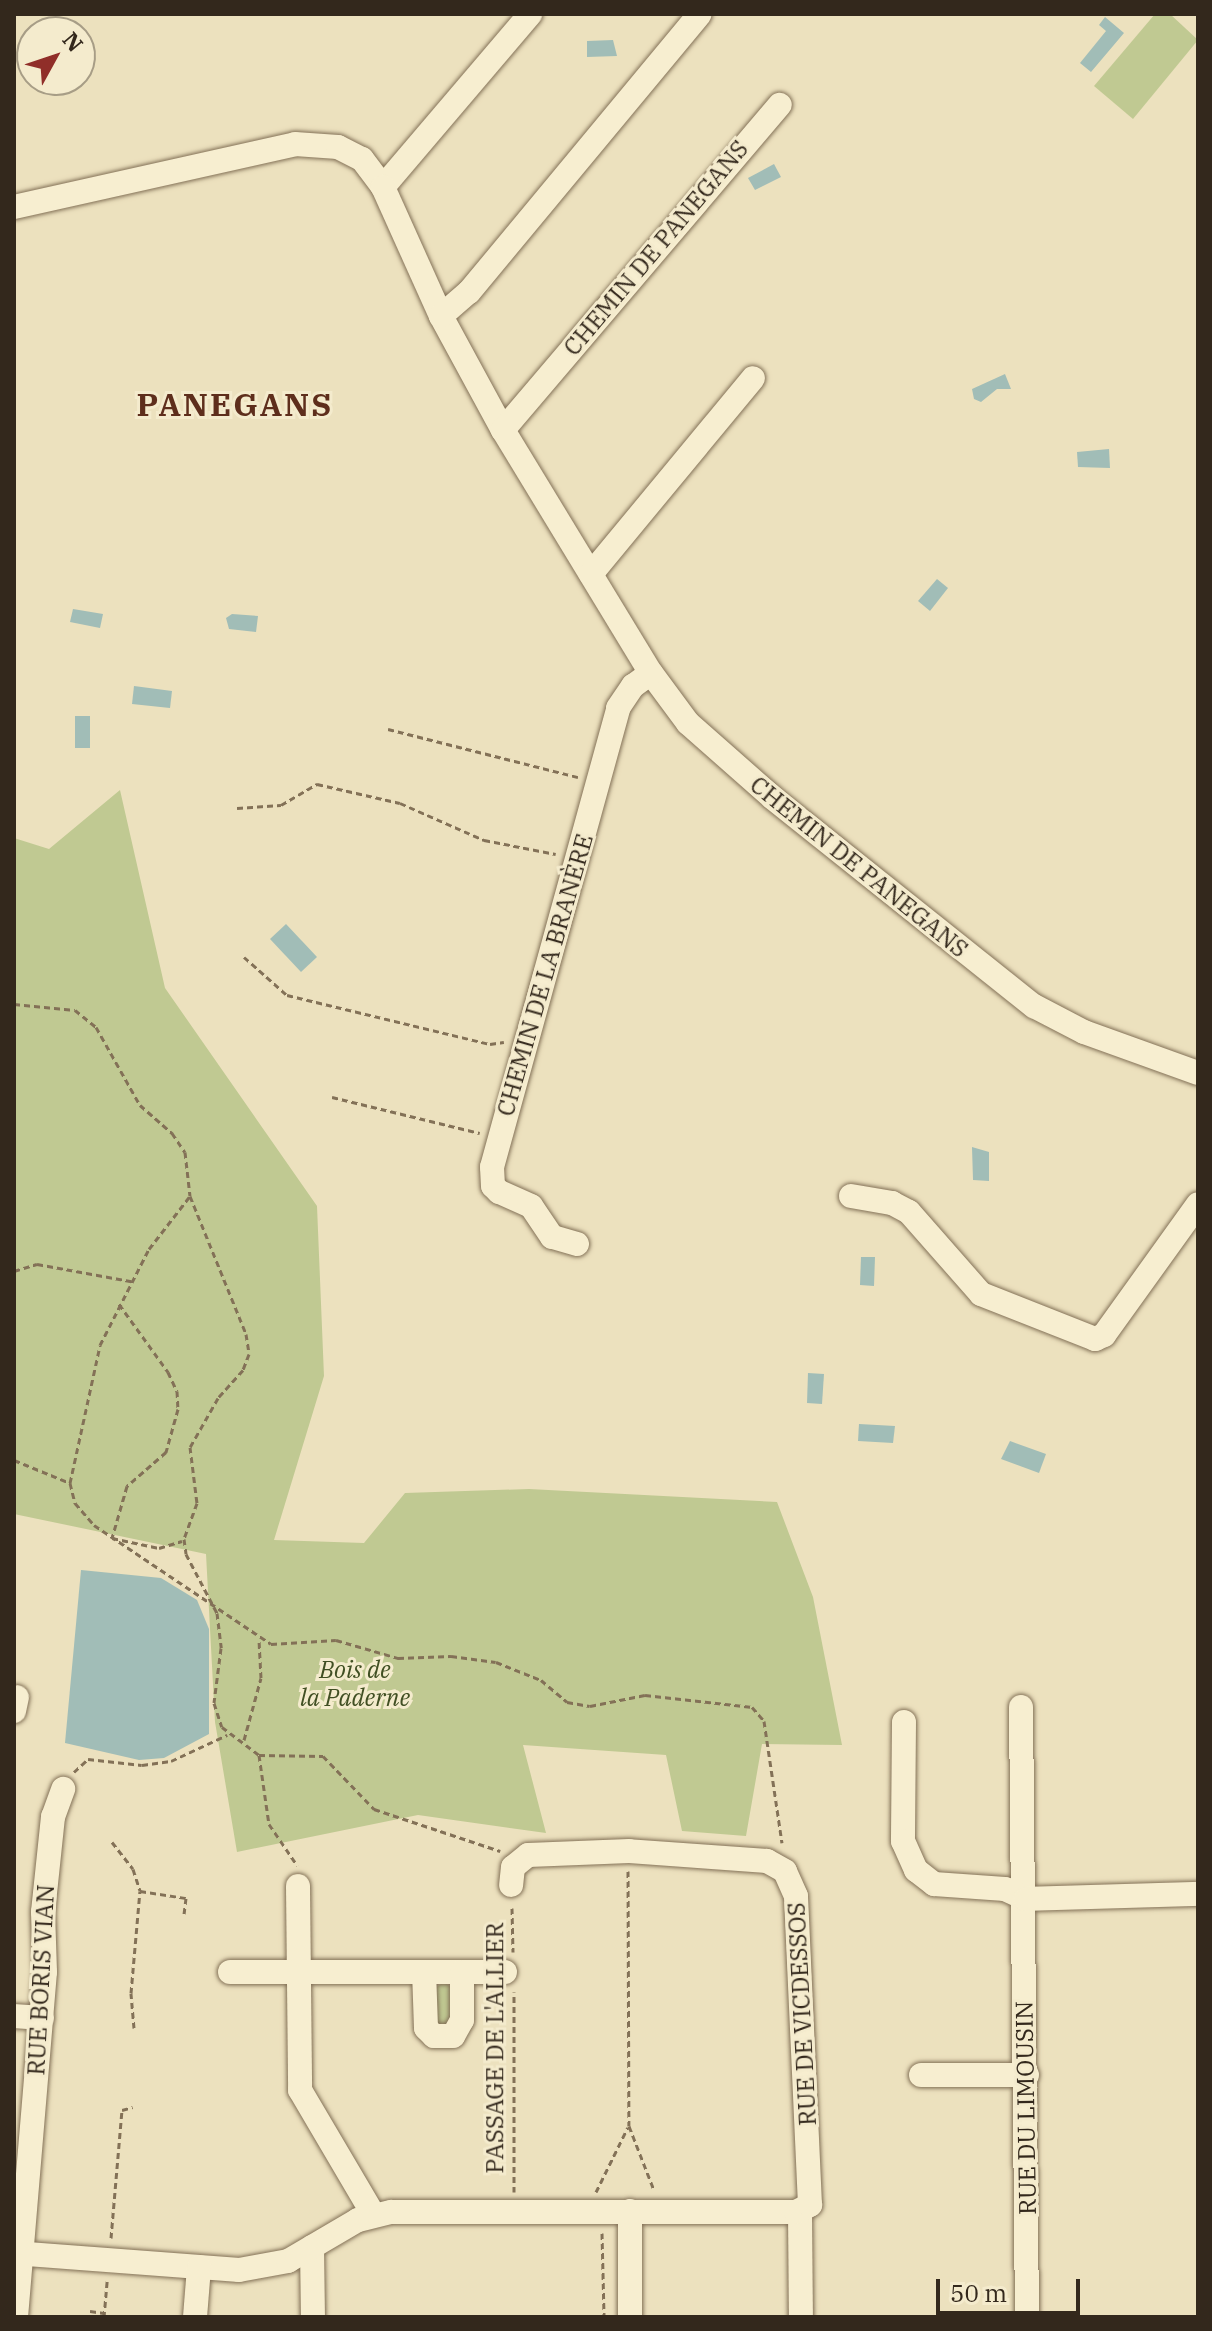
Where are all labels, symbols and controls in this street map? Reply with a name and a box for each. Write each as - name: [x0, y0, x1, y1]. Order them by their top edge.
- north arrow: [16, 16, 96, 96]
- text: N: [57, 26, 90, 58]
- street label: CHEMIN DE PANEGANS: [558, 135, 754, 361]
- district label: PANEGANS: [137, 385, 333, 423]
- street label: CHEMIN DE PANEGANS: [744, 770, 974, 964]
- street label: CHEMIN DE LA BRANÈRE: [491, 831, 599, 1119]
- park label: Bois de la Paderne: [300, 1656, 410, 1712]
- street label: RUE BORIS VIAN: [22, 1884, 60, 2076]
- street label: RUE DE VICDESSOS: [782, 1901, 822, 2127]
- street label: PASSAGE DE L'ALLIER: [481, 1922, 509, 2174]
- street label: RUE DU LIMOUSIN: [1010, 2001, 1042, 2215]
- scale bar: [940, 2263, 1084, 2313]
- text: 50 m: [950, 2277, 1007, 2309]

